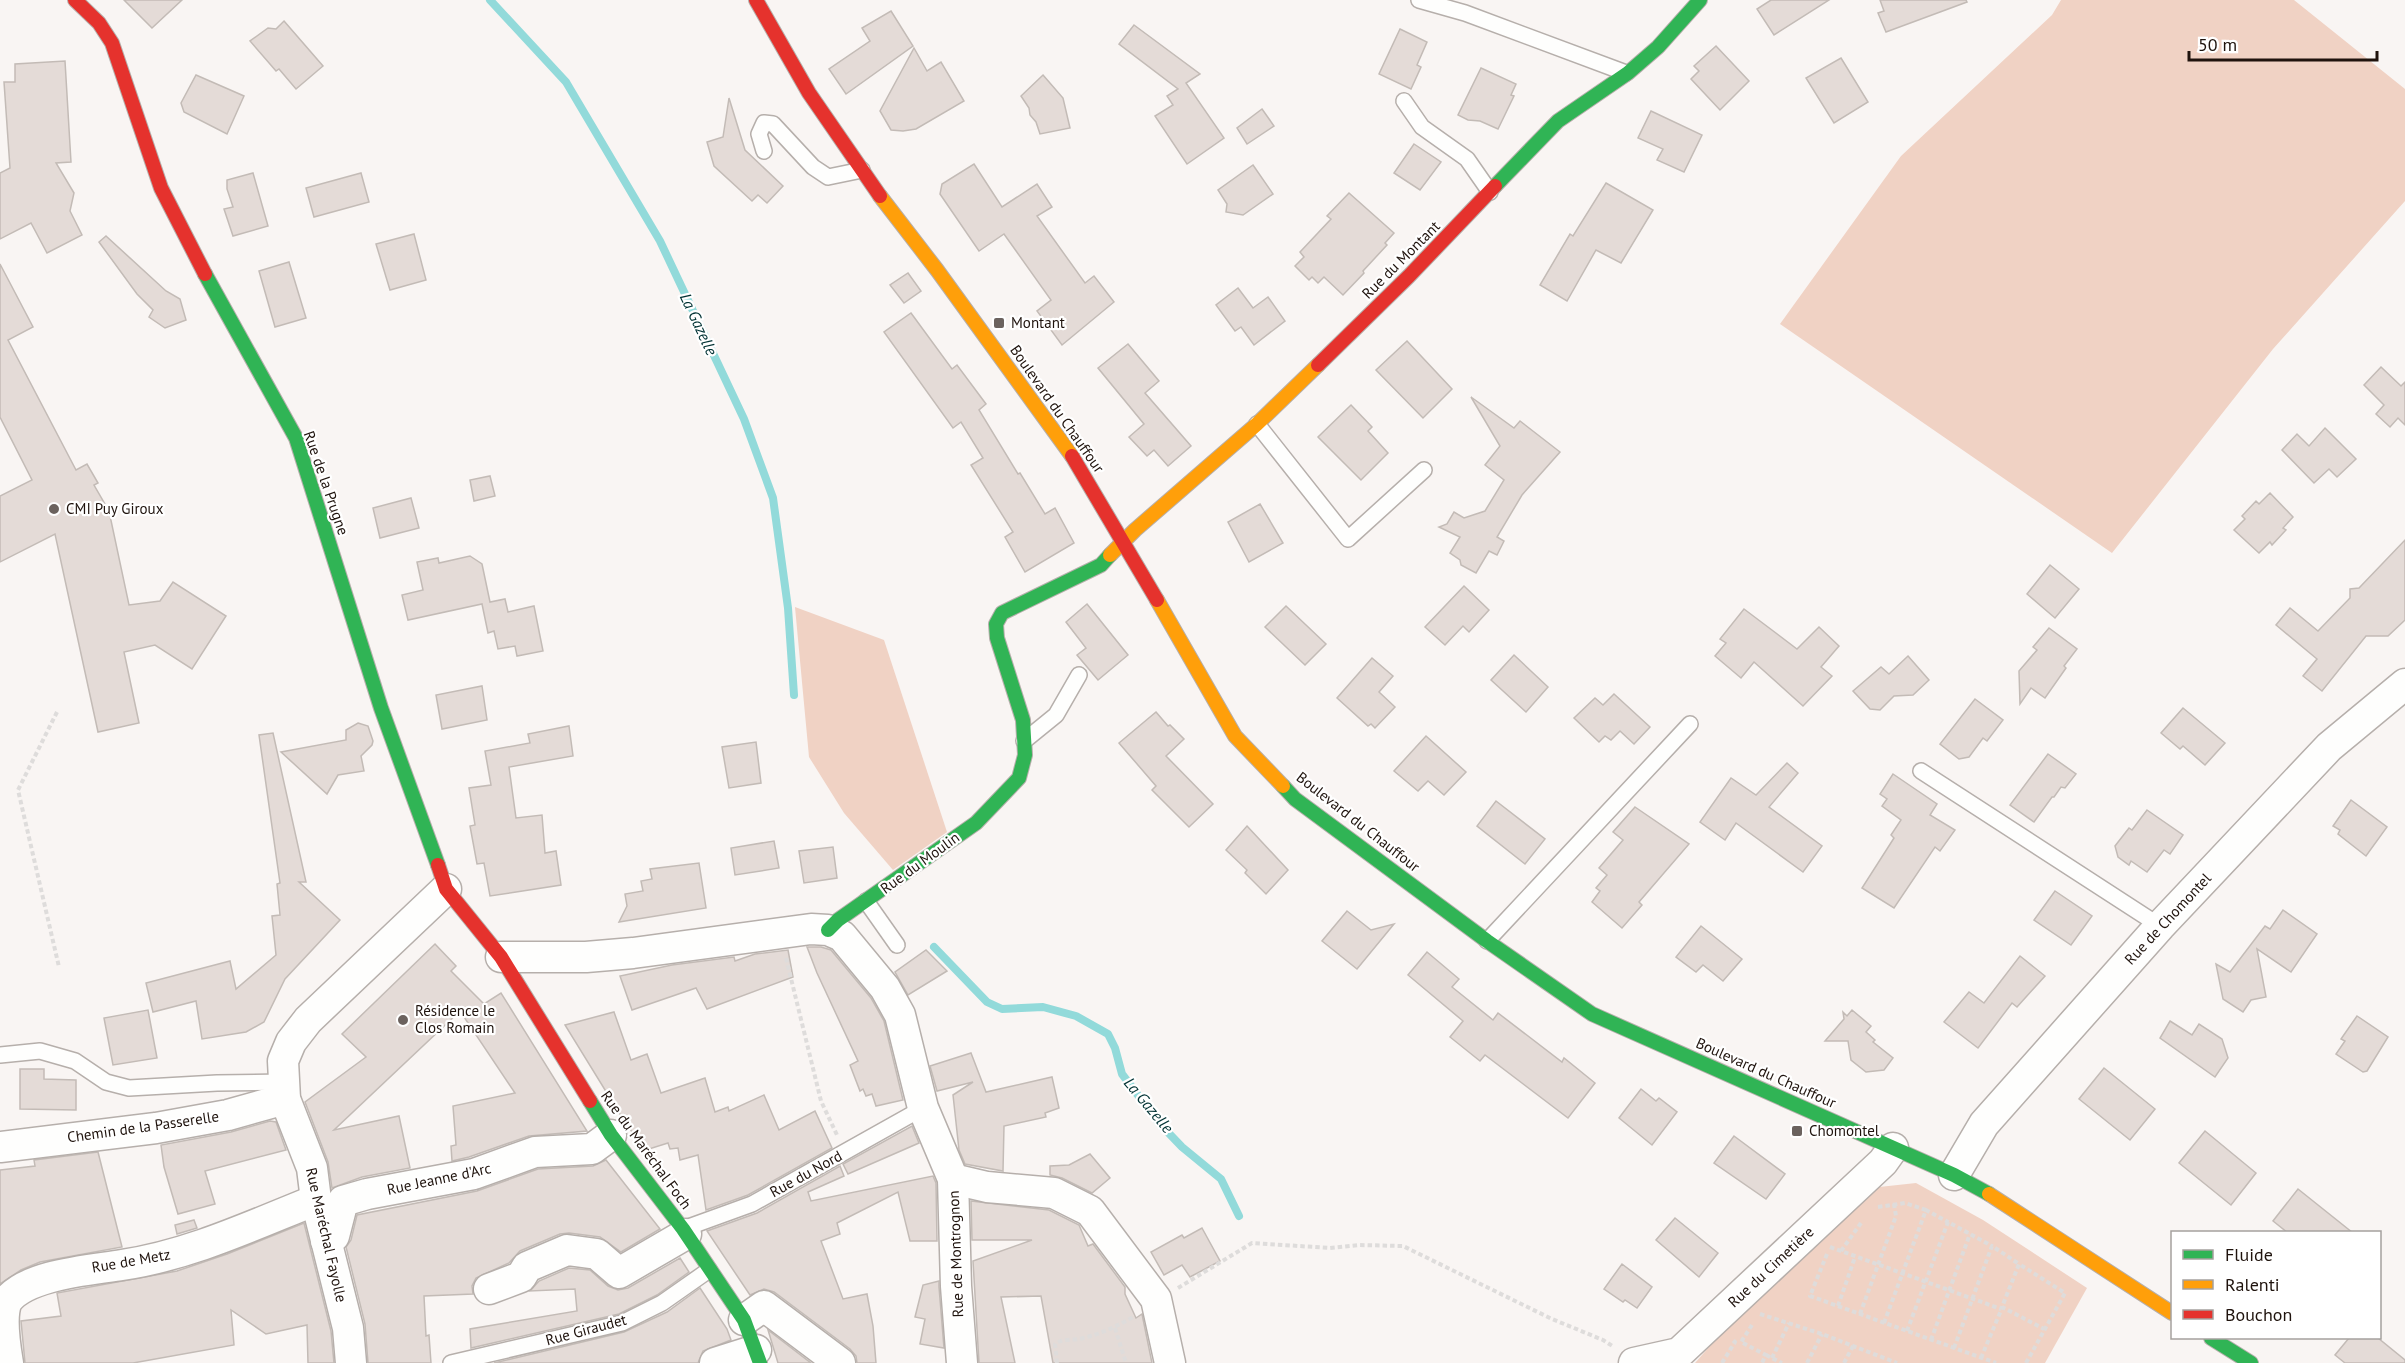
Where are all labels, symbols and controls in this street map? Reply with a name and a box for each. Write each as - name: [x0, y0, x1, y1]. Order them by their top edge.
- scale bar: [2189, 24, 2376, 62]
- text: 50 m: [2198, 33, 2237, 56]
- street label: Rue du Montant: [1358, 217, 1444, 303]
- water label: La Gazelle: [676, 290, 722, 359]
- place label: Montant: [1011, 313, 1065, 332]
- marker: Montant: [992, 316, 1006, 330]
- street label: Boulevard du Chauffour: [1006, 341, 1109, 476]
- street label: Rue de la Prugne: [300, 428, 353, 537]
- place label: CMI Puy Giroux: [66, 499, 164, 518]
- marker: CMI Puy Giroux: [47, 502, 61, 516]
- street label: Boulevard du Chauffour: [1293, 767, 1424, 876]
- street label: Rue du Moulin: [876, 828, 963, 898]
- street label: Rue de Chomontel: [2120, 868, 2215, 968]
- place label: Résidence le Clos Romain: [415, 1001, 495, 1037]
- marker: Résidence le Clos Romain: [396, 1013, 410, 1027]
- street label: Boulevard du Chauffour: [1693, 1033, 1839, 1112]
- water label: La Gazelle: [1120, 1073, 1178, 1137]
- street label: Rue du Maréchal Foch: [597, 1087, 696, 1213]
- street label: Chemin de la Passerelle: [66, 1106, 220, 1147]
- place label: Chomontel: [1809, 1121, 1880, 1140]
- marker: Chomontel: [1790, 1124, 1804, 1138]
- street label: Rue du Nord: [766, 1146, 845, 1201]
- street label: Rue Jeanne d'Arc: [385, 1158, 493, 1199]
- street label: Rue Maréchal Fayolle: [302, 1166, 351, 1304]
- street label: Rue de Montrognon: [944, 1190, 967, 1318]
- street label: Rue du Cimetière: [1724, 1222, 1818, 1311]
- legend: [2171, 1231, 2381, 1339]
- text: Fluide: [2225, 1243, 2273, 1266]
- street label: Rue de Metz: [90, 1244, 172, 1277]
- text: Ralenti: [2225, 1273, 2280, 1296]
- text: Bouchon: [2225, 1303, 2292, 1326]
- street label: Rue Giraudet: [543, 1310, 628, 1349]

